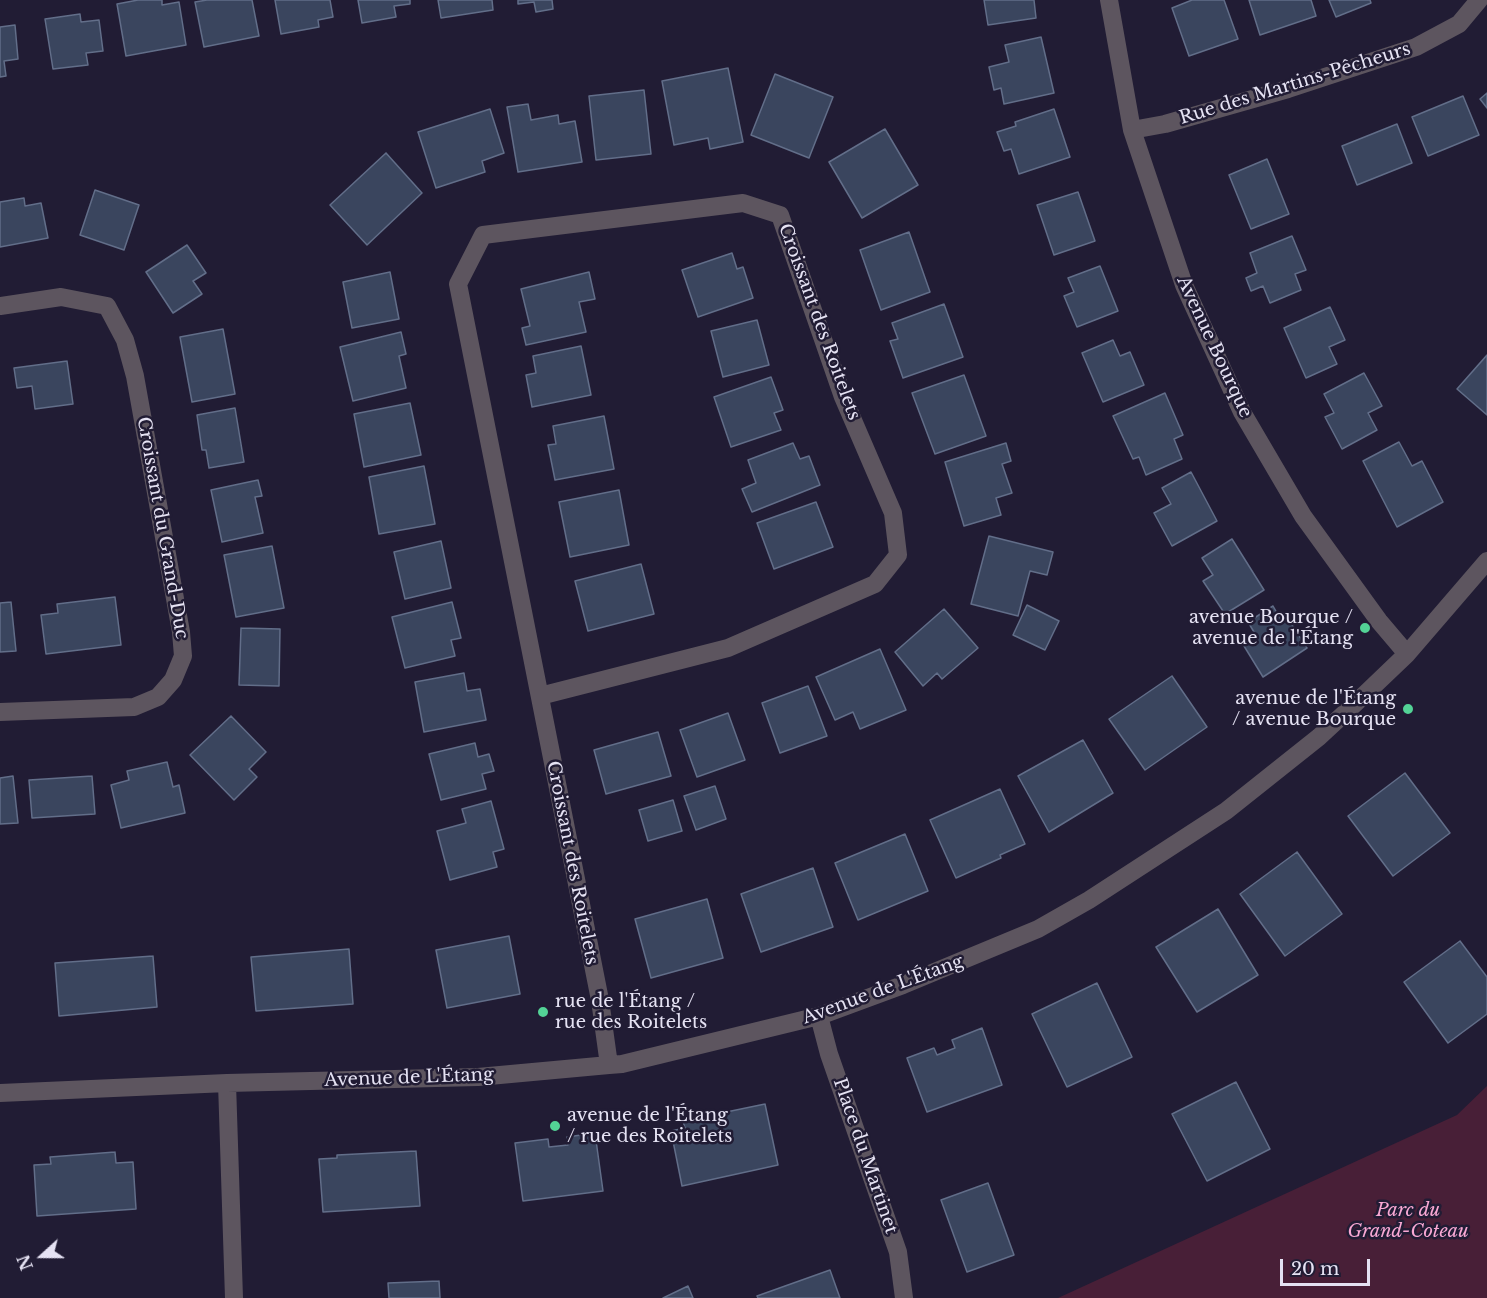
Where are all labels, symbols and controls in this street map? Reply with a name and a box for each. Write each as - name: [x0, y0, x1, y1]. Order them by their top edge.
- street label: Rue des Martins-Pêcheurs: [1177, 38, 1413, 130]
- street label: Croissant des Roitelets: [773, 221, 865, 423]
- street label: Avenue Bourque: [1172, 273, 1256, 421]
- street label: Croissant du Grand-Duc: [132, 415, 192, 641]
- place label: avenue Bourque / avenue de l'Étang: [1189, 607, 1353, 650]
- marker: avenue Bourque / avenue de l'Étang: [1358, 621, 1372, 635]
- place label: avenue de l'Étang / avenue Bourque: [1232, 688, 1396, 730]
- marker: avenue de l'Étang / avenue Bourque: [1401, 702, 1415, 716]
- street label: Croissant des Roitelets: [542, 759, 602, 967]
- street label: Avenue de L'Étang: [800, 951, 966, 1029]
- place label: rue de l'Étang / rue des Roitelets: [555, 991, 707, 1034]
- marker: rue de l'Étang / rue des Roitelets: [536, 1005, 550, 1019]
- street label: Avenue de L'Étang: [324, 1064, 494, 1092]
- street label: Place du Martinet: [828, 1075, 902, 1237]
- place label: avenue de l'Étang / rue des Roitelets: [567, 1105, 733, 1148]
- marker: avenue de l'Étang / rue des Roitelets: [548, 1119, 562, 1133]
- park label: Parc du Grand-Coteau: [1347, 1200, 1469, 1242]
- north arrow: [12, 1226, 72, 1286]
- scale bar: [1283, 1247, 1373, 1285]
- text: N: [13, 1252, 37, 1273]
- text: 20 m: [1291, 1258, 1339, 1280]

